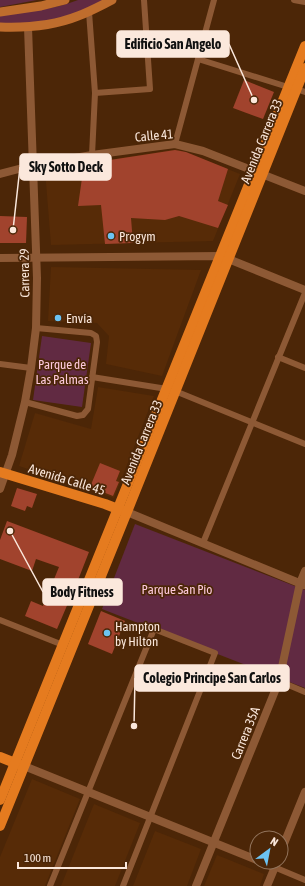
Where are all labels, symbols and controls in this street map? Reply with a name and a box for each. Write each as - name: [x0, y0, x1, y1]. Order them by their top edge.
- callout: Edificio San Angelo: [117, 31, 229, 57]
- text: Edificio San Angelo: [125, 36, 222, 52]
- street label: Avenida Carrera 33: [238, 97, 285, 186]
- street label: Calle 41: [134, 126, 174, 145]
- callout: Sky Sotto Deck: [20, 154, 111, 180]
- text: Sky Sotto Deck: [29, 159, 104, 175]
- place label: Progym: [119, 229, 156, 244]
- marker: Progym: [106, 231, 116, 241]
- street label: Carrera 29: [17, 248, 32, 298]
- place label: Envía: [66, 311, 92, 326]
- marker: Envía: [53, 313, 63, 323]
- park label: Parque de Las Palmas: [35, 357, 89, 387]
- street label: Avenida Carrera 33: [118, 398, 165, 487]
- street label: Avenida Calle 45: [27, 461, 107, 498]
- callout: Body Fitness: [43, 579, 122, 605]
- park label: Parque San Pío: [142, 582, 212, 597]
- text: Body Fitness: [50, 584, 114, 600]
- place label: Hampton by Hilton: [115, 619, 160, 649]
- marker: Hampton by Hilton: [102, 628, 112, 638]
- callout: Colegio Principe San Carlos: [135, 665, 289, 691]
- text: Colegio Principe San Carlos: [143, 670, 281, 686]
- street label: Carrera 35A: [228, 704, 263, 762]
- north arrow: [249, 830, 289, 870]
- text: N: [268, 835, 280, 848]
- scale bar: [18, 844, 126, 870]
- text: 100 m: [24, 851, 51, 865]

